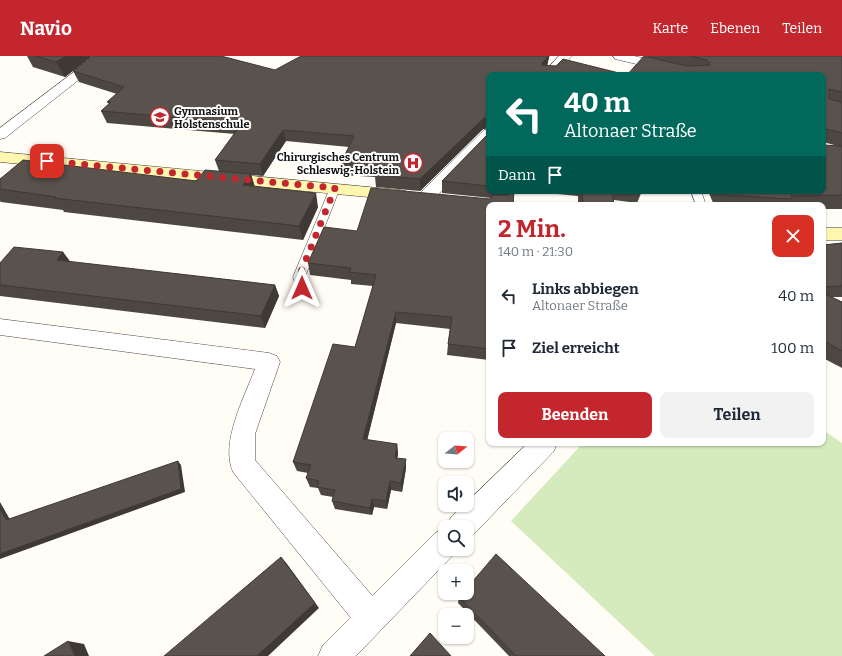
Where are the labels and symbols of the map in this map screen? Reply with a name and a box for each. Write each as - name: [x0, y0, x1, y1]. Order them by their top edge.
- place label: Gymnasium Holstenschule: [174, 105, 249, 131]
- school or university icon: Gymnasium Holstenschule: [149, 106, 171, 128]
- pin: [30, 144, 64, 178]
- place label: Chirurgisches Centrum Schleswig-Holstein: [277, 151, 399, 177]
- hospital icon: Chirurgisches Centrum Schleswig-Holstein: [402, 152, 424, 174]
- position arrow: [281, 267, 323, 309]
- north arrow: [438, 432, 474, 468]

